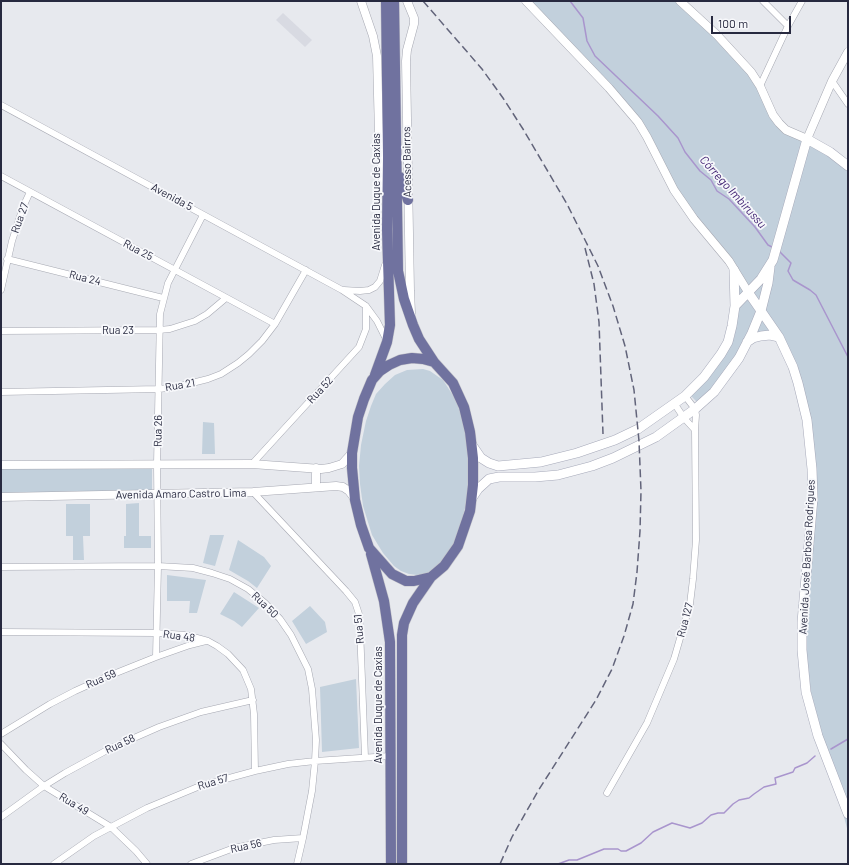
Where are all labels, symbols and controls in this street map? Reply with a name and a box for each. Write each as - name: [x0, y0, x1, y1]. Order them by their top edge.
- scale bar: [713, 8, 793, 34]
- text: 100 m: [718, 16, 748, 30]
- street label: Acesso Bairros: [400, 126, 414, 198]
- street label: Avenida Duque de Caxias: [369, 133, 383, 251]
- water label: Córrego Imbirussu: [697, 153, 769, 231]
- street label: Avenida 5: [149, 180, 195, 214]
- street label: Rua 27: [8, 201, 32, 235]
- street label: Rua 25: [121, 237, 155, 263]
- street label: Rua 24: [68, 268, 102, 288]
- street label: Rua 23: [102, 323, 134, 337]
- street label: Rua 52: [304, 374, 336, 406]
- street label: Rua 21: [164, 376, 196, 394]
- street label: Rua 26: [151, 415, 165, 447]
- street label: Avenida José Barbosa Rodrigues: [796, 479, 818, 635]
- street label: Avenida Amaro Castro Lima: [115, 486, 247, 502]
- street label: Rua 50: [249, 589, 281, 621]
- street label: Rua 127: [674, 601, 696, 639]
- street label: Rua 51: [351, 614, 367, 644]
- street label: Rua 48: [162, 627, 196, 645]
- street label: Avenida Duque de Caxias: [371, 646, 385, 764]
- street label: Rua 59: [84, 666, 118, 692]
- street label: Rua 58: [103, 731, 137, 757]
- street label: Rua 57: [196, 771, 230, 793]
- street label: Rua 49: [57, 790, 91, 818]
- street label: Rua 56: [229, 836, 263, 856]

